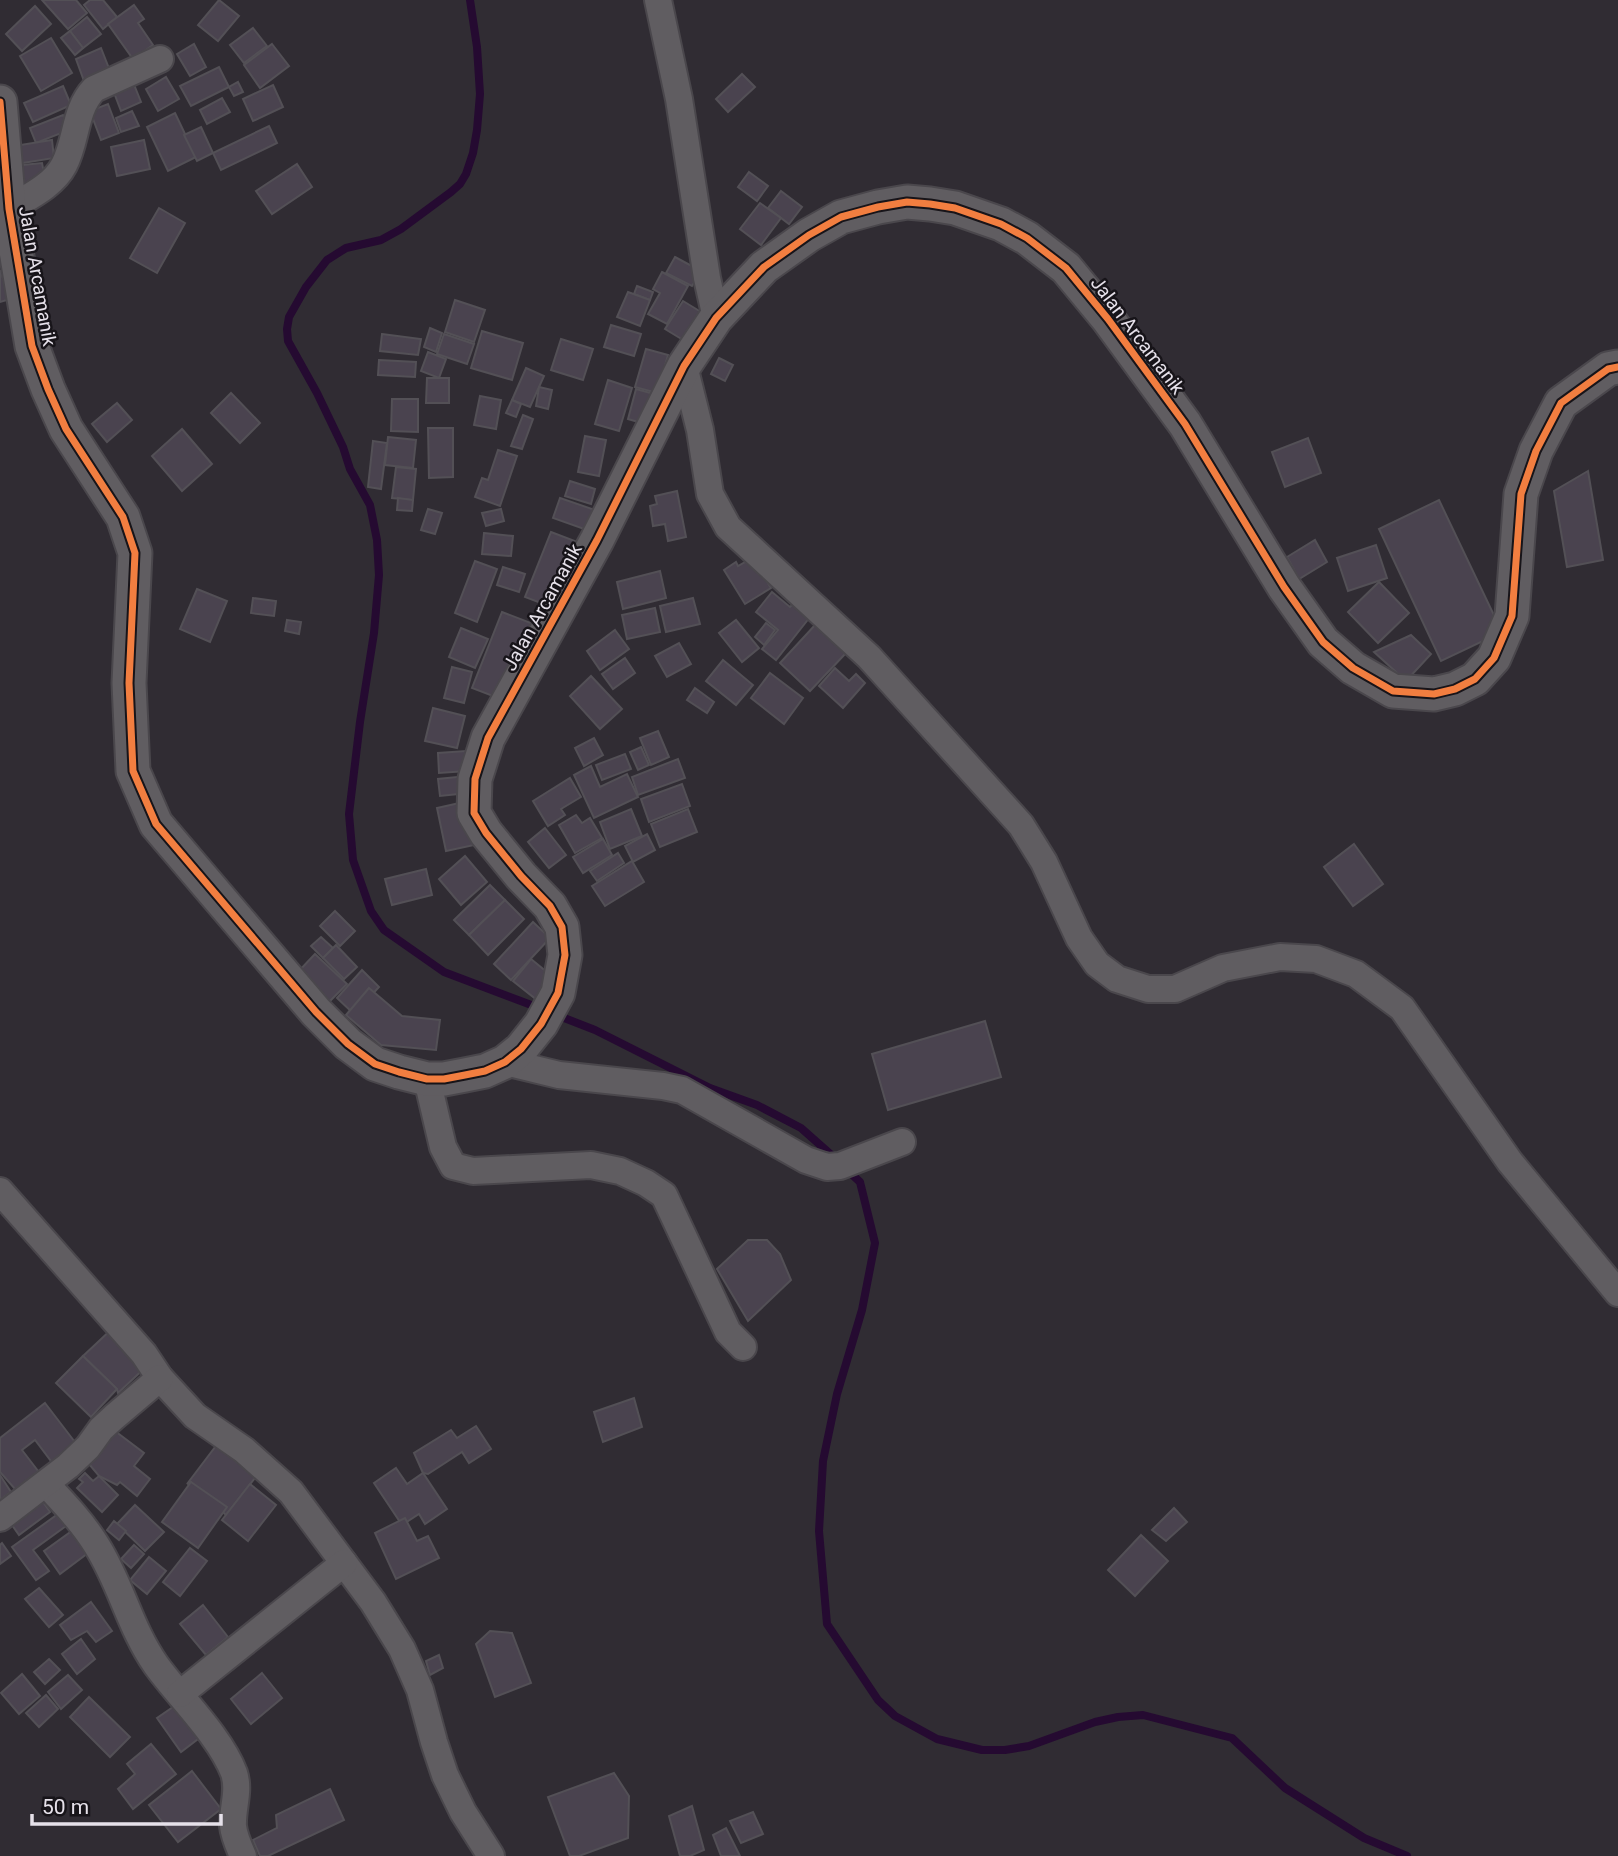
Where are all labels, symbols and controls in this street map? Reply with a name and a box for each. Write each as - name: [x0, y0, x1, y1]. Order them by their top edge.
- street label: Jalan Arcamanik: [14, 204, 61, 348]
- street label: Jalan Arcamanik: [1086, 272, 1190, 399]
- street label: Jalan Arcamanik: [498, 539, 587, 675]
- scale bar: [32, 1783, 220, 1827]
- text: 50 m: [42, 1795, 89, 1819]

